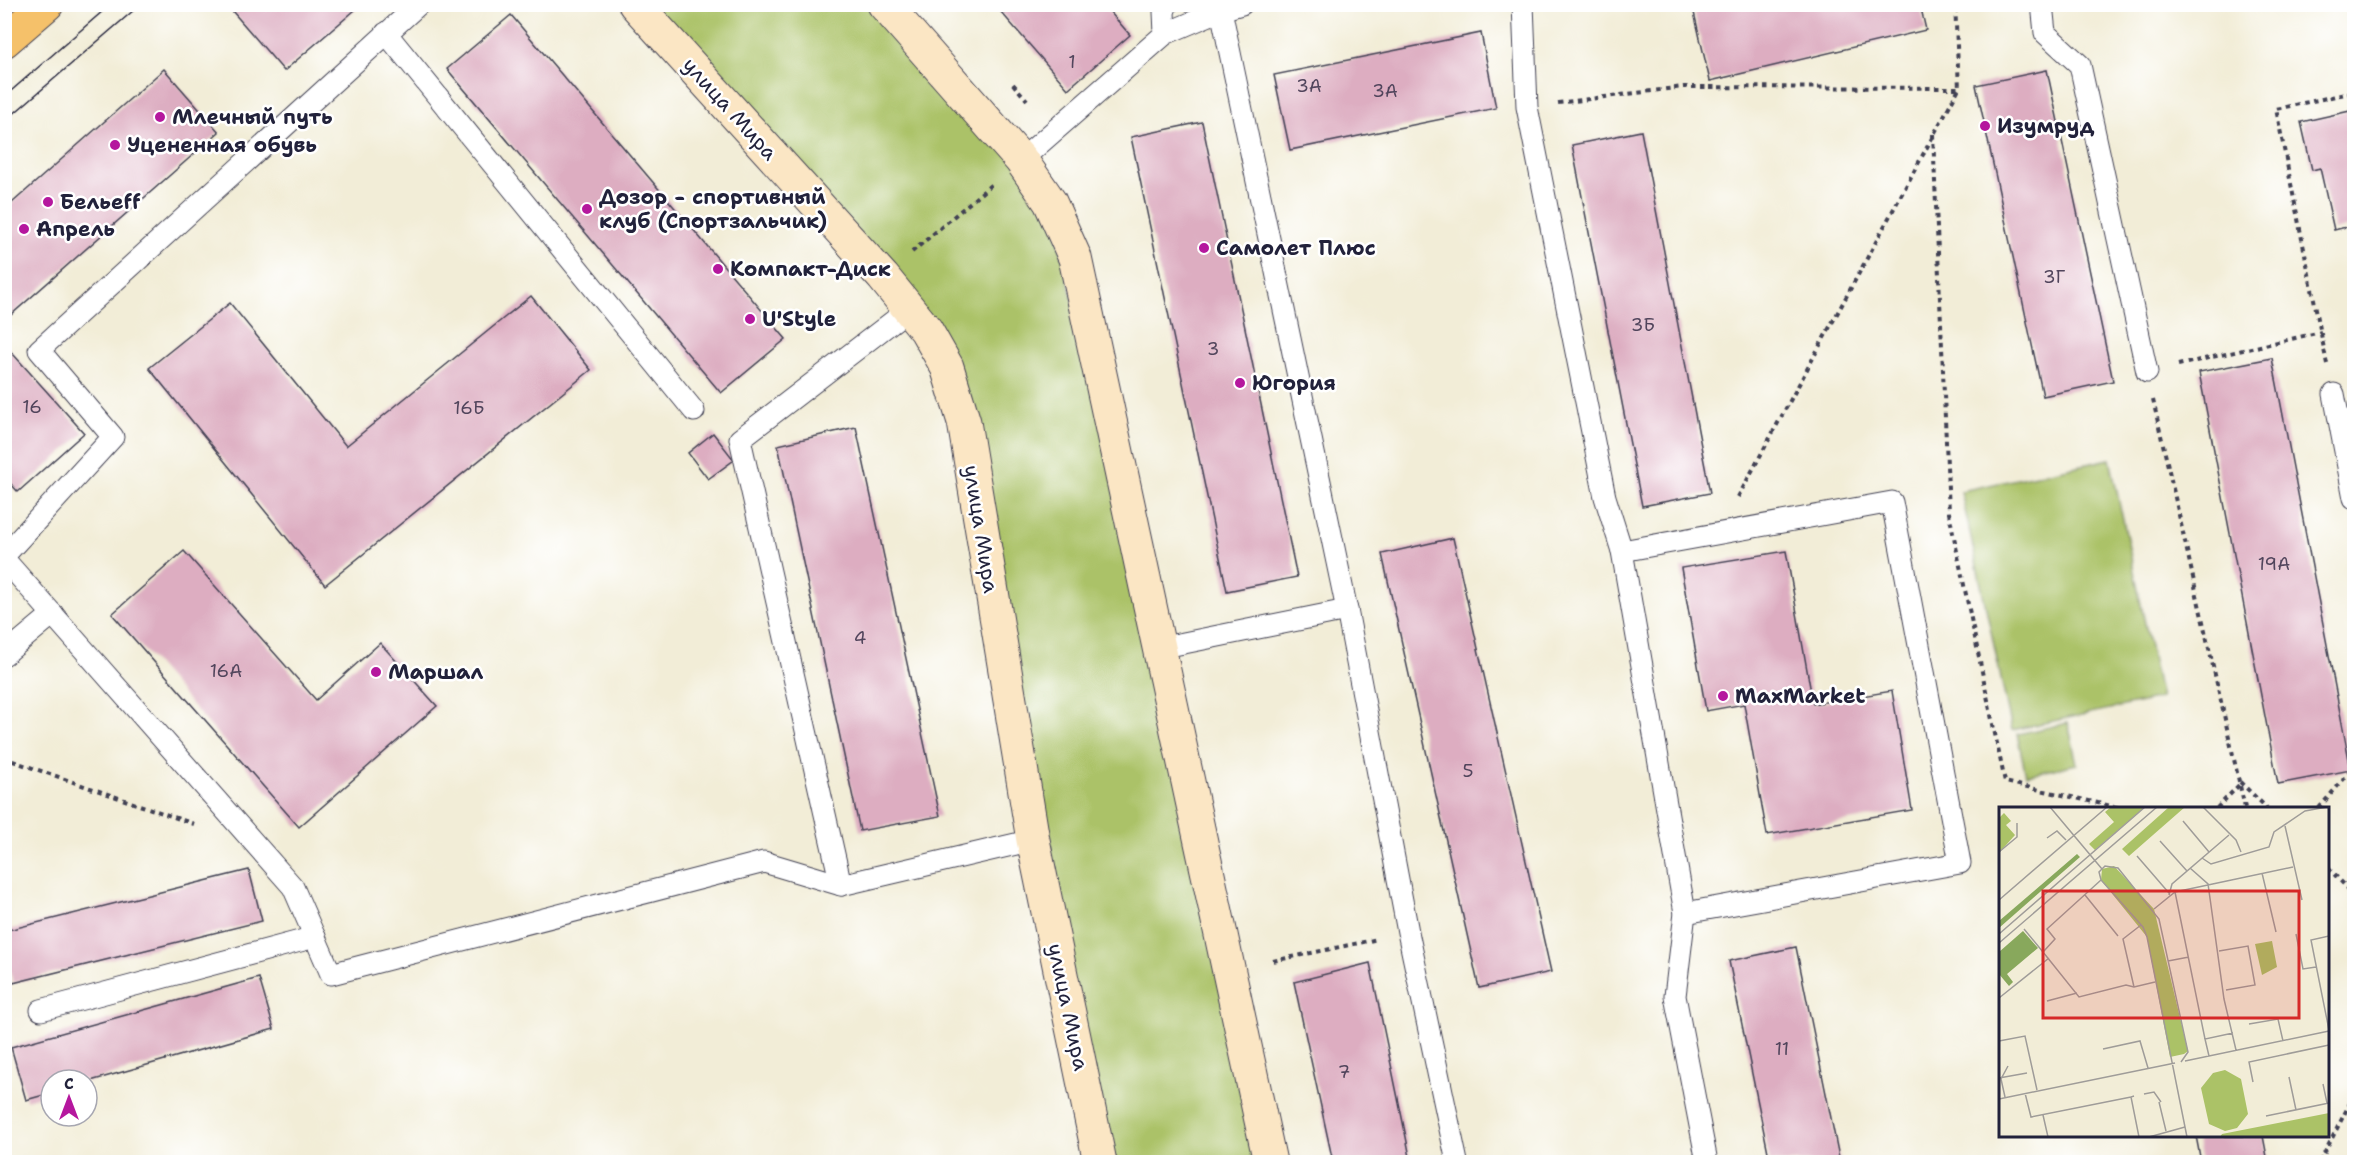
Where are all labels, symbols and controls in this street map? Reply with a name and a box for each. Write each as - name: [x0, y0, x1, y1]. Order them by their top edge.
- house number: 1: [1068, 50, 1076, 74]
- street label: улица Мира: [676, 52, 784, 166]
- house number: 3А: [1296, 74, 1322, 98]
- house number: 3А: [1372, 79, 1398, 103]
- place label: Млечный путь: [172, 103, 333, 131]
- marker: Млечный путь: [153, 110, 167, 124]
- place label: Изумруд: [1997, 112, 2095, 140]
- marker: Изумруд: [1978, 119, 1992, 133]
- place label: Уцененная обувь: [127, 131, 317, 159]
- marker: Уцененная обувь: [108, 138, 122, 152]
- place label: Дозор - спортивный клуб (Спортзальчик): [599, 183, 827, 235]
- place label: Бельеff: [60, 188, 141, 216]
- marker: Бельеff: [41, 195, 55, 209]
- marker: Дозор - спортивный клуб (Спортзальчик): [580, 202, 594, 216]
- place label: Апрель: [36, 215, 115, 243]
- marker: Апрель: [17, 222, 31, 236]
- place label: Самолет Плюс: [1216, 234, 1376, 262]
- marker: Самолет Плюс: [1197, 241, 1211, 255]
- place label: Компакт-Диск: [730, 255, 891, 283]
- marker: Компакт-Диск: [711, 262, 725, 276]
- house number: 3Г: [2043, 265, 2066, 289]
- place label: U'Style: [762, 305, 836, 333]
- marker: U'Style: [743, 312, 757, 326]
- house number: 3Б: [1631, 313, 1655, 337]
- house number: 3: [1207, 337, 1219, 361]
- place label: Югория: [1252, 369, 1336, 397]
- marker: Югория: [1233, 376, 1247, 390]
- house number: 16: [22, 395, 42, 419]
- house number: 16Б: [453, 396, 485, 420]
- street label: улица Мира: [957, 463, 1005, 595]
- house number: 19А: [2258, 552, 2290, 576]
- house number: 4: [854, 626, 866, 650]
- place label: Маршал: [388, 658, 484, 686]
- house number: 16А: [210, 659, 242, 683]
- marker: Маршал: [369, 665, 383, 679]
- place label: MaxMarket: [1735, 682, 1866, 710]
- marker: MaxMarket: [1716, 689, 1730, 703]
- house number: 5: [1462, 759, 1474, 783]
- inset map: [1999, 807, 2329, 1137]
- street label: улица Мира: [1041, 941, 1095, 1073]
- house number: 11: [1775, 1037, 1789, 1061]
- house number: 7: [1338, 1060, 1350, 1084]
- north arrow: [39, 1068, 99, 1128]
- text: С: [64, 1073, 74, 1094]

